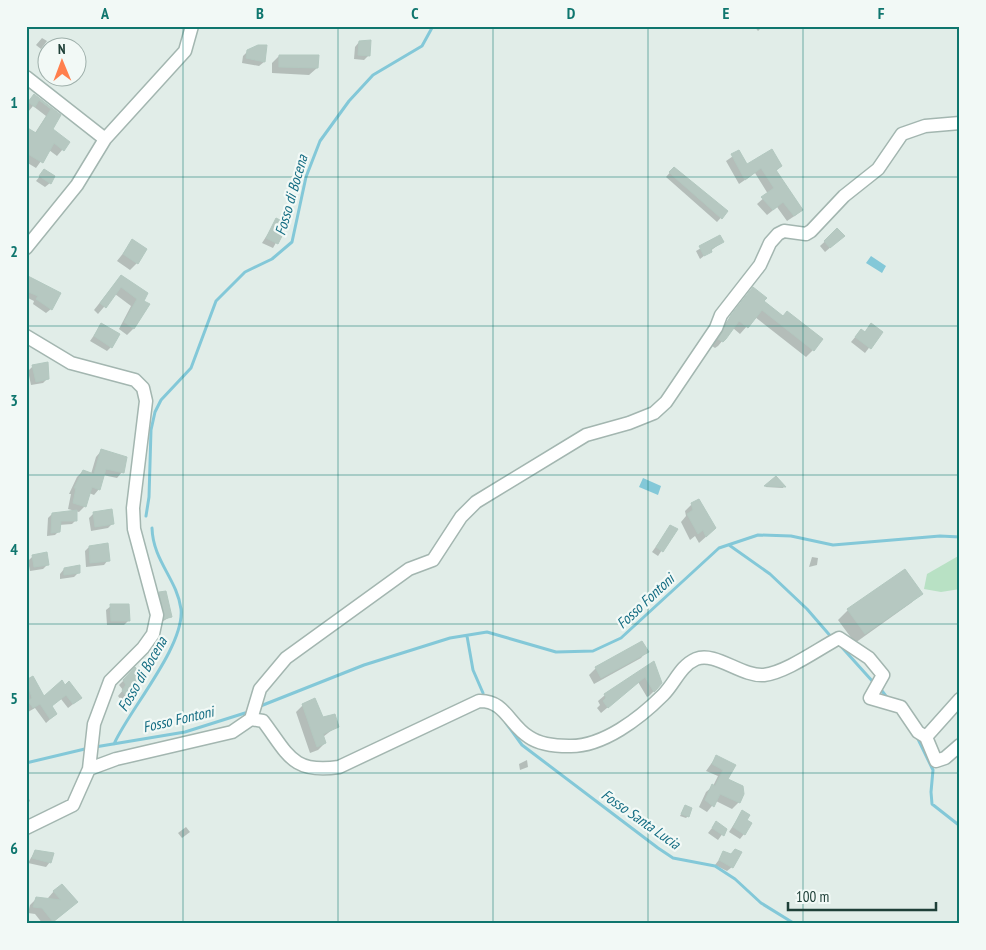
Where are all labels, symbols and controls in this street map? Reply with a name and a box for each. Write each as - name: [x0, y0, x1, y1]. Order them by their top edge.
- text: A: [100, 3, 110, 23]
- text: B: [256, 3, 264, 23]
- text: C: [411, 3, 419, 23]
- text: D: [567, 3, 576, 23]
- text: E: [723, 3, 730, 23]
- text: F: [878, 3, 885, 23]
- north arrow: [38, 38, 88, 88]
- text: N: [58, 40, 66, 58]
- text: 1: [10, 92, 18, 112]
- water label: Fosso di Bocena: [270, 152, 312, 237]
- text: 2: [10, 241, 18, 261]
- text: 3: [10, 390, 18, 410]
- text: 4: [10, 539, 18, 559]
- water label: Fosso Fontoni: [612, 568, 679, 633]
- water label: Fosso di Bocena: [113, 633, 171, 715]
- text: 5: [10, 688, 18, 708]
- water label: Fosso Fontoni: [141, 701, 217, 736]
- water label: Fosso Santa Lucia: [598, 785, 685, 854]
- text: 6: [10, 838, 18, 858]
- scale bar: [788, 880, 936, 912]
- text: 100 m: [796, 887, 829, 906]

